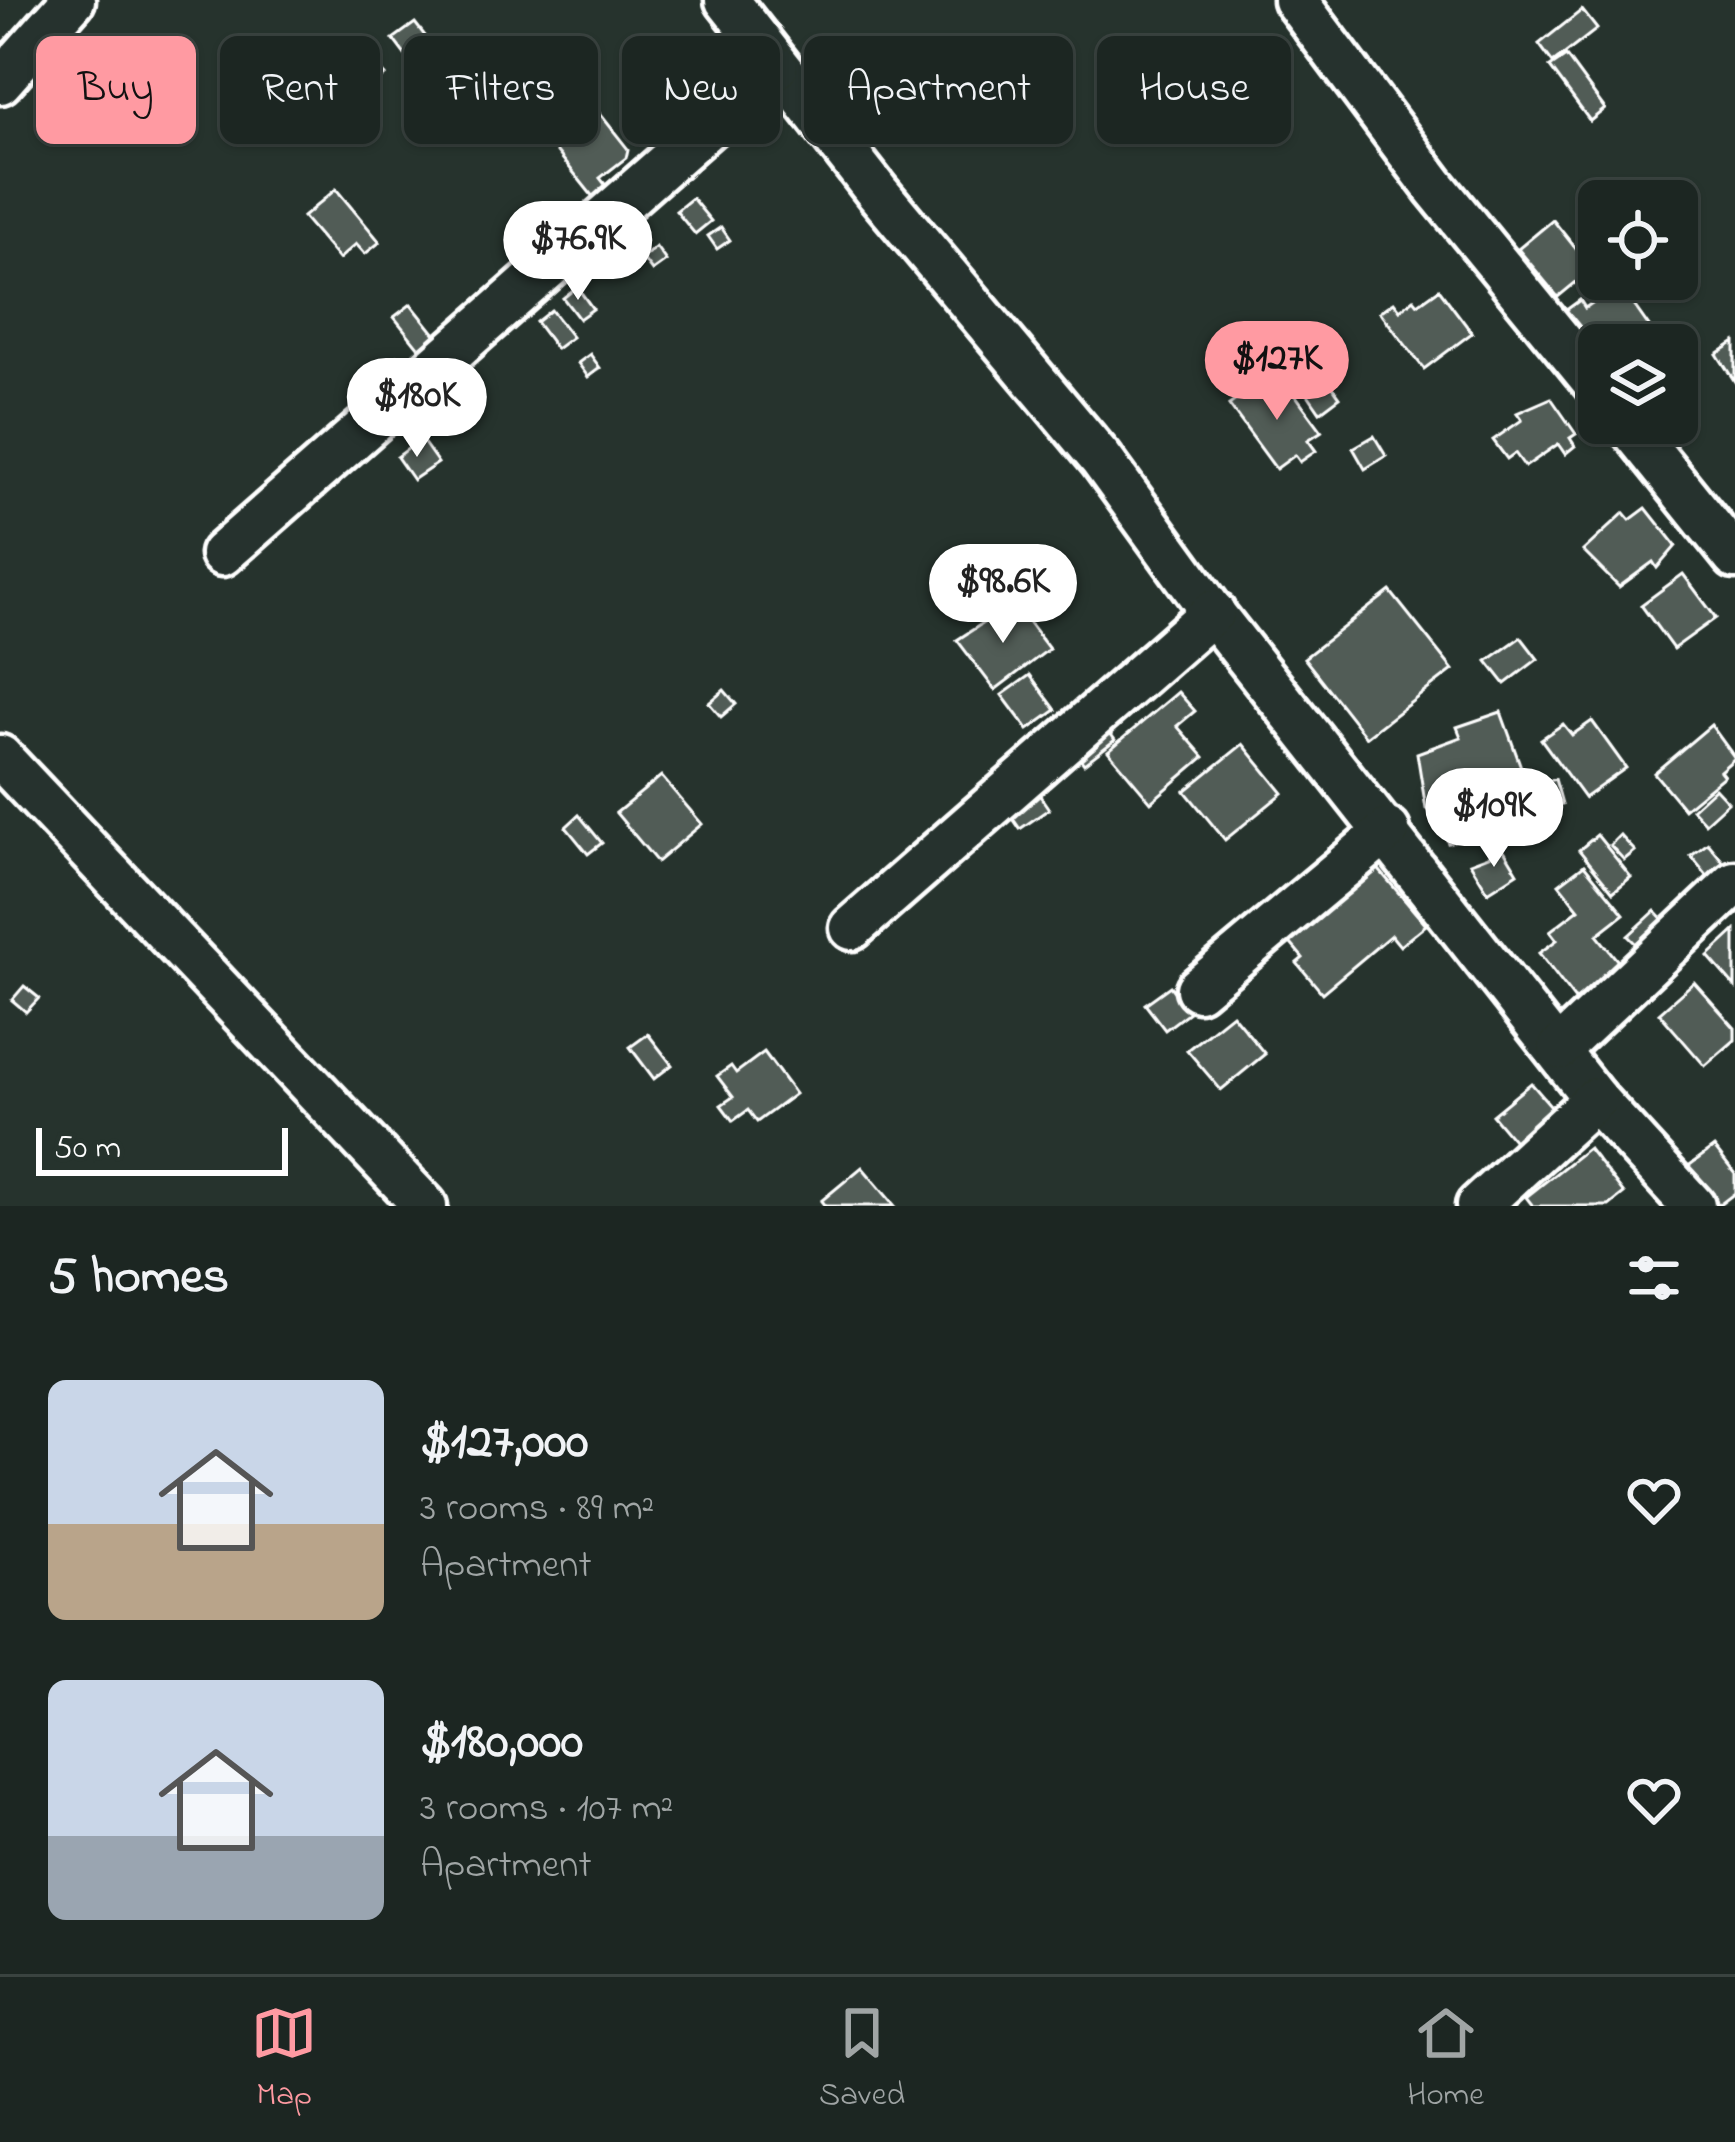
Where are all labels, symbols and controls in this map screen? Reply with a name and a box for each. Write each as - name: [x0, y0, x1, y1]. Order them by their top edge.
- chip: Buy: [36, 36, 196, 144]
- chip: Rent: [220, 36, 380, 144]
- chip: Filters: [404, 36, 598, 144]
- chip: New: [622, 36, 780, 144]
- chip: Apartment: [804, 36, 1073, 144]
- chip: House: [1097, 36, 1291, 144]
- map controls: [1578, 180, 1698, 444]
- button: locate: [1578, 180, 1698, 300]
- pin: $76.9K: [480, 201, 676, 303]
- text: $76.9K: [530, 211, 626, 268]
- pin: $127K: [1193, 321, 1361, 423]
- button: layers: [1578, 324, 1698, 444]
- text: $127K: [1232, 331, 1322, 388]
- pin: $180K: [333, 358, 501, 460]
- text: $180K: [374, 368, 460, 425]
- pin: $98.6K: [905, 544, 1101, 646]
- text: $98.6K: [956, 554, 1050, 611]
- pin: $109K: [1410, 768, 1578, 870]
- text: $109K: [1452, 778, 1536, 835]
- scale bar: [36, 1122, 288, 1175]
- text: 50 m: [54, 1125, 121, 1173]
- text: 5 homes: [48, 1241, 229, 1316]
- icon: filters: [1621, 1245, 1687, 1311]
- text: $127,000: [420, 1406, 588, 1481]
- icon: home: [144, 1428, 288, 1572]
- icon: heart: [1621, 1467, 1687, 1533]
- text: 3 rooms · 89 m²: [420, 1481, 654, 1538]
- text: Apartment: [420, 1538, 592, 1595]
- text: $180,000: [420, 1706, 583, 1781]
- icon: home: [144, 1728, 288, 1872]
- icon: heart: [1621, 1767, 1687, 1833]
- text: 3 rooms · 107 m²: [420, 1781, 673, 1838]
- text: Apartment: [420, 1838, 592, 1895]
- tab: Map: [251, 2000, 317, 2120]
- tab: Saved: [819, 2000, 905, 2120]
- tab: Home: [1407, 2000, 1484, 2120]

